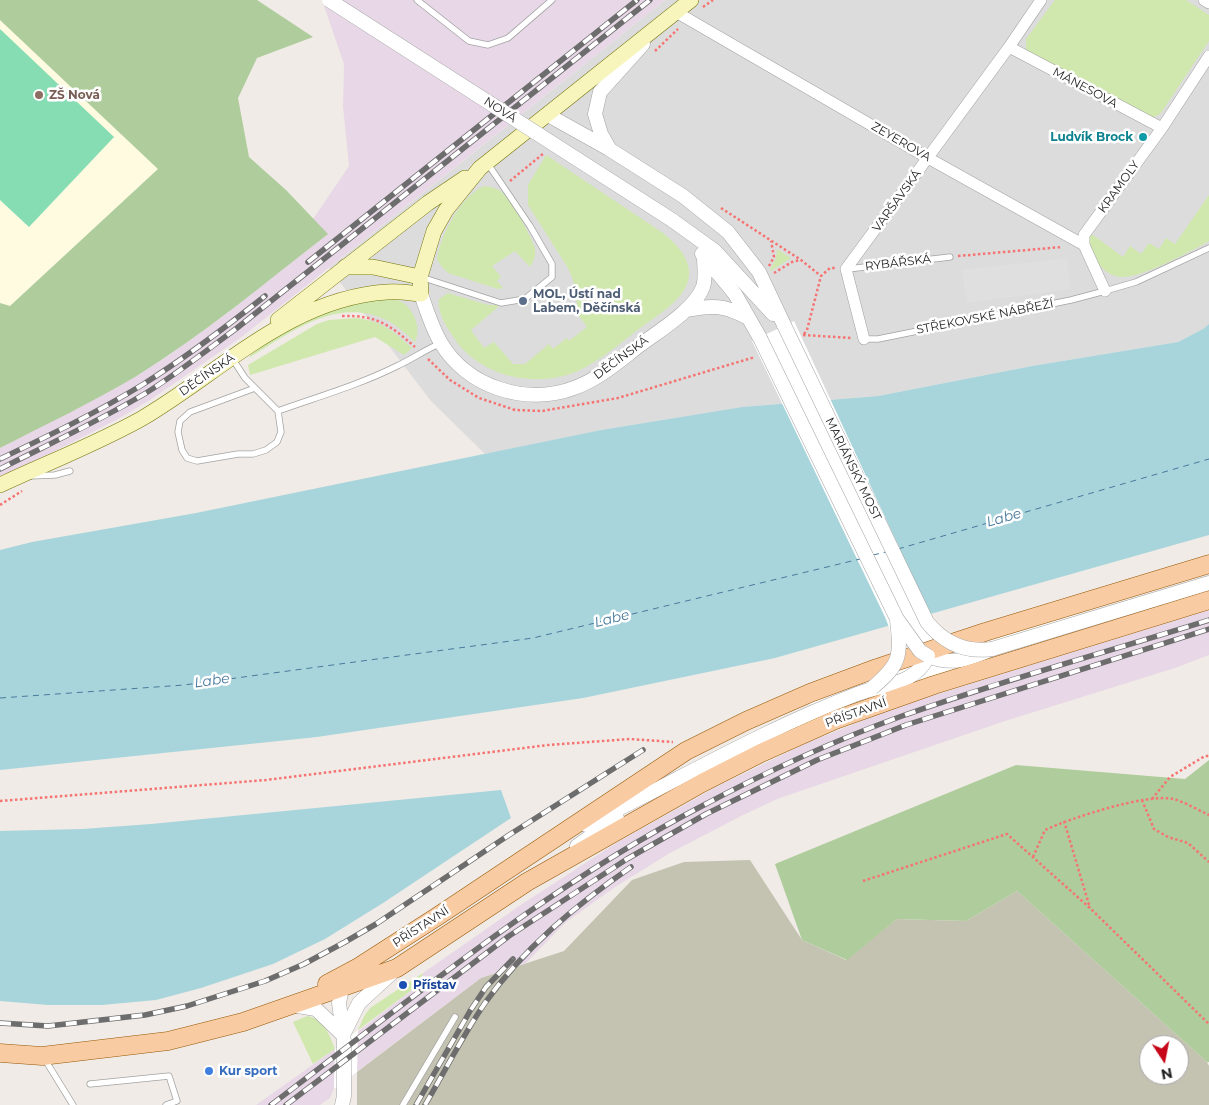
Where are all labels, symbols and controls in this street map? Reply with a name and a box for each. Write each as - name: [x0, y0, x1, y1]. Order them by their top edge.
- street label: MÁNESOVA: [1050, 65, 1120, 111]
- place label: ZŠ Nová: [49, 88, 100, 102]
- marker: ZŠ Nová: [33, 89, 45, 101]
- street label: NOVÁ: [481, 94, 519, 126]
- street label: ZEYEROVA: [869, 119, 933, 165]
- place label: Ludvík Brock: [1050, 130, 1133, 144]
- marker: Ludvík Brock: [1137, 131, 1149, 143]
- street label: KRAMOLY: [1095, 158, 1143, 216]
- street label: VARŠAVSKÁ: [870, 167, 924, 235]
- street label: RYBÁŘSKÁ: [864, 252, 932, 274]
- place label: MOL, Ústí nad Labem, Děčínská: [533, 287, 641, 315]
- marker: MOL, Ústí nad Labem, Děčínská: [517, 295, 529, 307]
- street label: STŘEKOVSKÉ NÁBŘEŽÍ: [915, 297, 1055, 337]
- street label: DĚČÍNSKÁ: [591, 333, 651, 383]
- street label: DĚČÍNSKÁ: [177, 351, 237, 399]
- street label: MARIÁNSKÝ MOST: [822, 415, 884, 523]
- water label: Labe: [985, 505, 1023, 531]
- water label: Labe: [593, 607, 631, 631]
- water label: Labe: [193, 670, 231, 692]
- street label: PŘÍSTAVNÍ: [823, 695, 889, 731]
- street label: PŘÍSTAVNÍ: [390, 903, 452, 951]
- place label: Přístav: [413, 978, 456, 992]
- marker: Přístav: [397, 979, 409, 991]
- north arrow: [1139, 1035, 1189, 1085]
- place label: Kur sport: [219, 1064, 278, 1078]
- text: N: [1159, 1064, 1174, 1084]
- marker: Kur sport: [203, 1065, 215, 1077]

